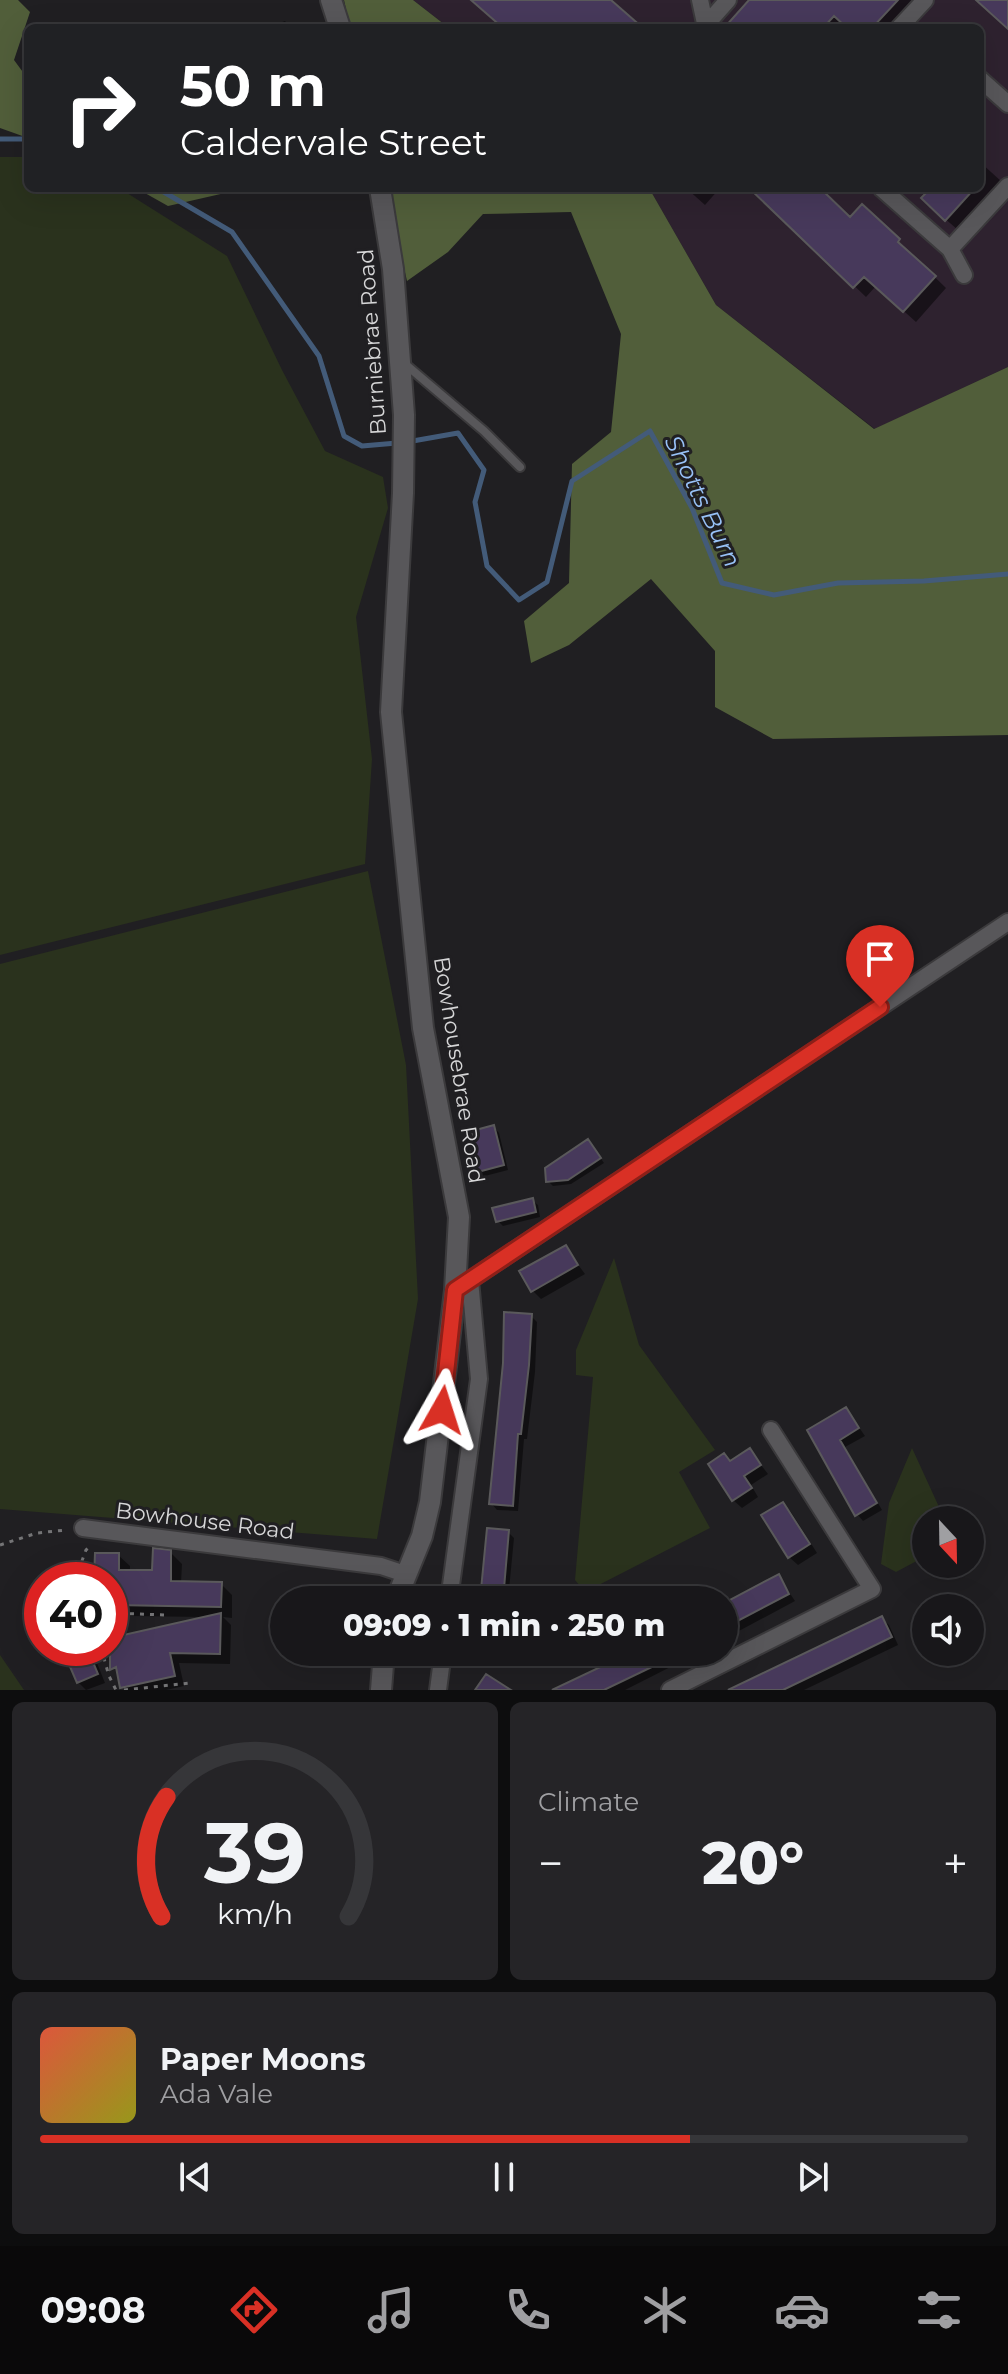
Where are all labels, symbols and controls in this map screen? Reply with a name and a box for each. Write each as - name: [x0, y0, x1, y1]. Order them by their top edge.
- text: 50 m: [180, 52, 326, 120]
- icon: right: [48, 56, 152, 160]
- text: Caldervale Street: [180, 120, 487, 164]
- street label: Burniebrae Road: [352, 248, 392, 436]
- water label: Shotts Burn: [659, 430, 747, 572]
- pin: [846, 925, 914, 1007]
- icon: arrive: [858, 937, 902, 981]
- street label: Bowhousebrae Road: [428, 955, 490, 1185]
- position arrow: [400, 1368, 484, 1452]
- street label: Bowhouse Road: [114, 1497, 296, 1545]
- north arrow: [912, 1506, 984, 1578]
- map controls: [912, 1506, 984, 1666]
- speed limit sign: 40: [24, 1562, 128, 1666]
- button: sound: [912, 1594, 984, 1666]
- text: 09:09 · 1 min · 250 m: [343, 1607, 665, 1644]
- text: Climate: [538, 1786, 639, 1818]
- text: 39: [203, 1802, 306, 1904]
- text: 20°: [702, 1826, 804, 1899]
- text: −: [538, 1836, 563, 1890]
- text: +: [943, 1836, 968, 1890]
- text: km/h: [217, 1896, 293, 1931]
- text: Paper Moons: [160, 2041, 366, 2078]
- text: Ada Vale: [160, 2078, 273, 2110]
- icon: previous: [173, 2155, 217, 2199]
- icon: pause: [482, 2155, 526, 2199]
- icon: next: [791, 2155, 835, 2199]
- icon: directions: [226, 2282, 282, 2338]
- icon: music: [363, 2282, 419, 2338]
- icon: phone: [500, 2282, 556, 2338]
- icon: climate: [637, 2282, 693, 2338]
- icon: car: [774, 2282, 830, 2338]
- icon: filters: [911, 2282, 967, 2338]
- text: 09:08: [40, 2288, 146, 2332]

